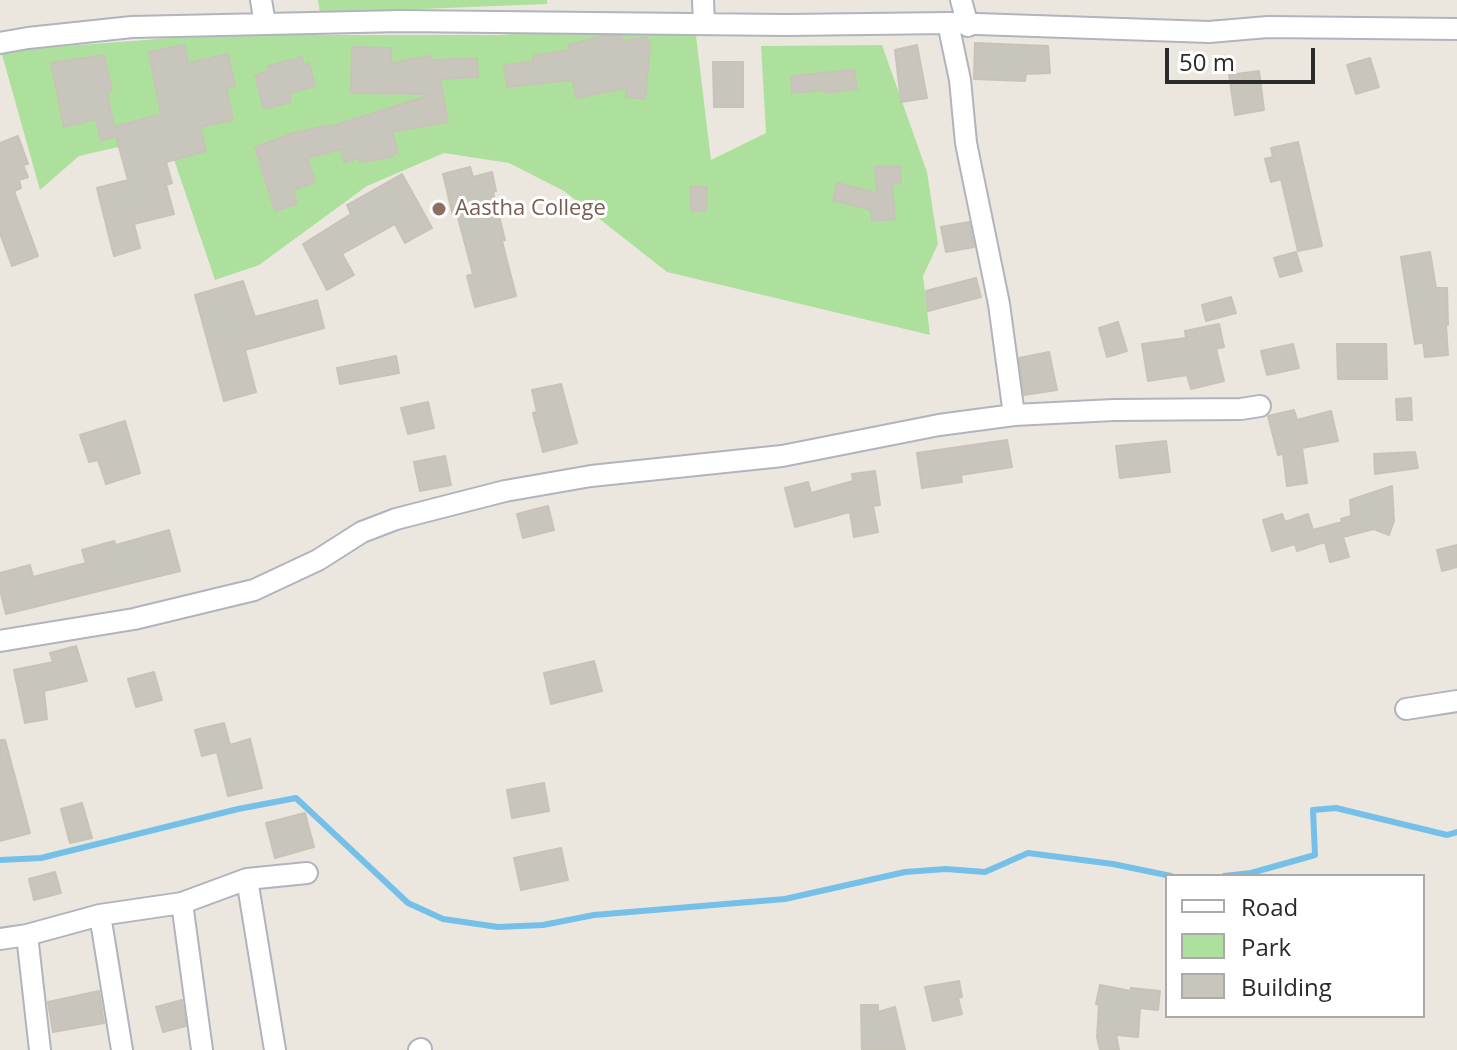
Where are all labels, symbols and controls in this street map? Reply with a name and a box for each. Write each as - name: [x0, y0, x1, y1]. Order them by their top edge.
- scale bar: [1169, 32, 1319, 82]
- text: 50 m: [1179, 45, 1235, 78]
- place label: Aastha College: [455, 196, 606, 222]
- marker: Aastha College: [430, 200, 448, 218]
- legend: [1165, 874, 1425, 1018]
- text: Road: [1241, 890, 1298, 923]
- text: Park: [1241, 930, 1291, 963]
- text: Building: [1241, 970, 1332, 1003]

